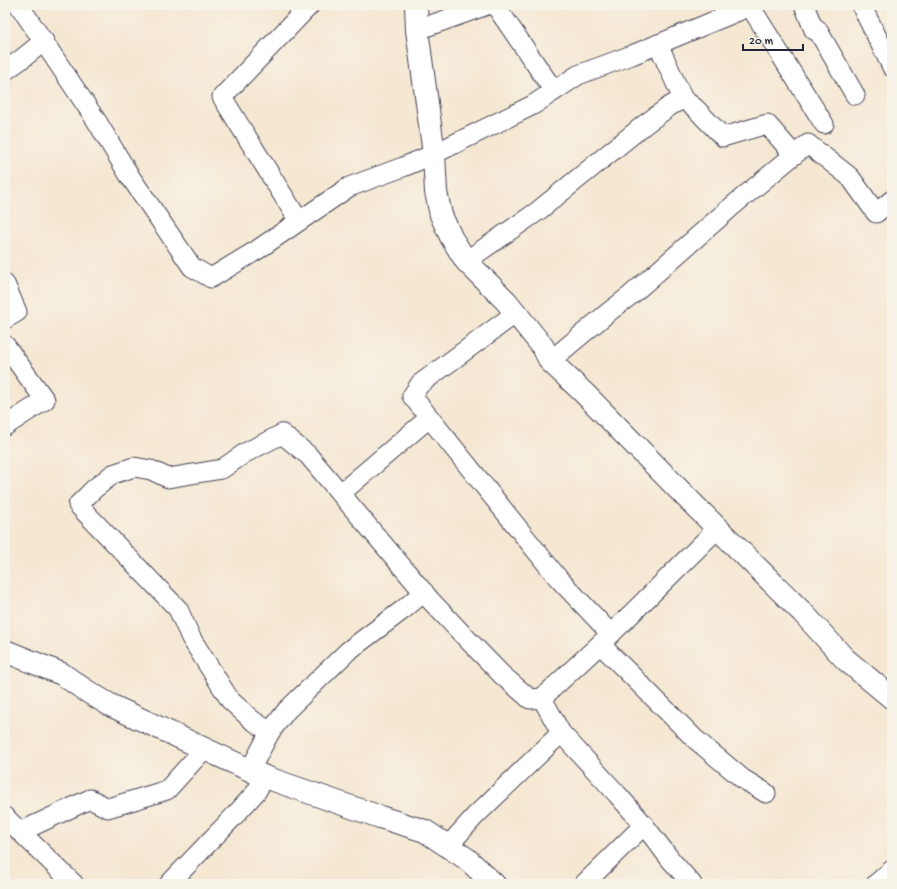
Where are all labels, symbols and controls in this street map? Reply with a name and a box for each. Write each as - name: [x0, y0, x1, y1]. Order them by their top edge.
- scale bar: [743, 26, 803, 52]
- text: 20 m: [749, 35, 774, 49]

